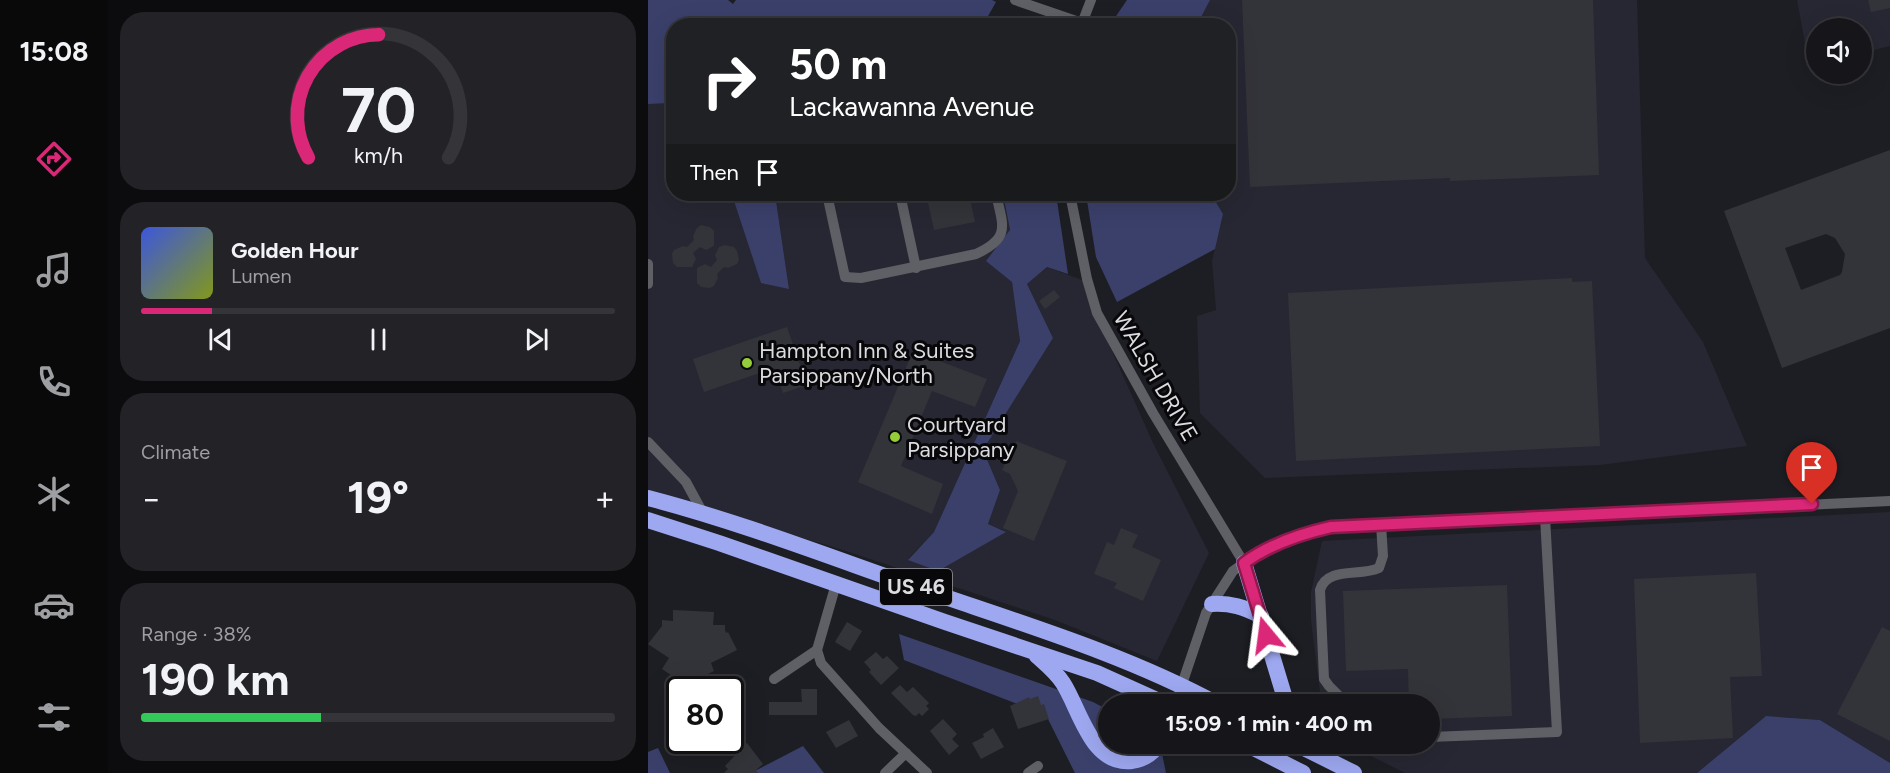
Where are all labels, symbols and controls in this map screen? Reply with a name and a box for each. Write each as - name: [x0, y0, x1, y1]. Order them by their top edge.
- map controls: [1806, 18, 1872, 84]
- button: sound: [1806, 18, 1872, 84]
- text: 15:08: [19, 35, 89, 68]
- text: 50 m: [789, 39, 887, 90]
- icon: right: [690, 42, 768, 120]
- text: 70: [340, 73, 416, 148]
- text: Lackawanna Avenue: [789, 90, 1034, 123]
- icon: directions: [33, 138, 75, 180]
- text: km/h: [354, 144, 402, 169]
- icon: arrive: [751, 156, 784, 189]
- text: Then: [690, 159, 739, 186]
- text: Golden Hour: [231, 237, 359, 264]
- icon: music: [33, 249, 75, 291]
- text: Lumen: [231, 264, 292, 288]
- street label: WALSH DRIVE: [1108, 307, 1204, 446]
- icon: previous: [204, 323, 237, 356]
- icon: pause: [362, 323, 395, 356]
- icon: next: [520, 323, 553, 356]
- place label: Hampton Inn & Suites Parsippany/North: [759, 337, 974, 389]
- marker: Hampton Inn & Suites Parsippany/North: [740, 356, 754, 370]
- icon: phone: [33, 361, 75, 403]
- place label: Courtyard Parsippany: [907, 411, 1015, 463]
- marker: Courtyard Parsippany: [888, 430, 902, 444]
- text: Climate: [141, 440, 210, 464]
- pin: [1786, 442, 1837, 504]
- icon: arrive: [1795, 451, 1828, 484]
- text: 19°: [347, 470, 409, 524]
- icon: climate: [33, 473, 75, 515]
- text: −: [141, 479, 162, 518]
- text: +: [594, 479, 615, 518]
- road number: US 46: [880, 569, 952, 605]
- icon: car: [33, 584, 75, 626]
- position arrow: [1234, 603, 1298, 667]
- text: Range · 38%: [141, 622, 251, 646]
- text: 190 km: [141, 652, 289, 706]
- speed limit sign: 80: [666, 676, 744, 754]
- icon: filters: [33, 696, 75, 738]
- text: 15:09 · 1 min · 400 m: [1166, 710, 1372, 737]

